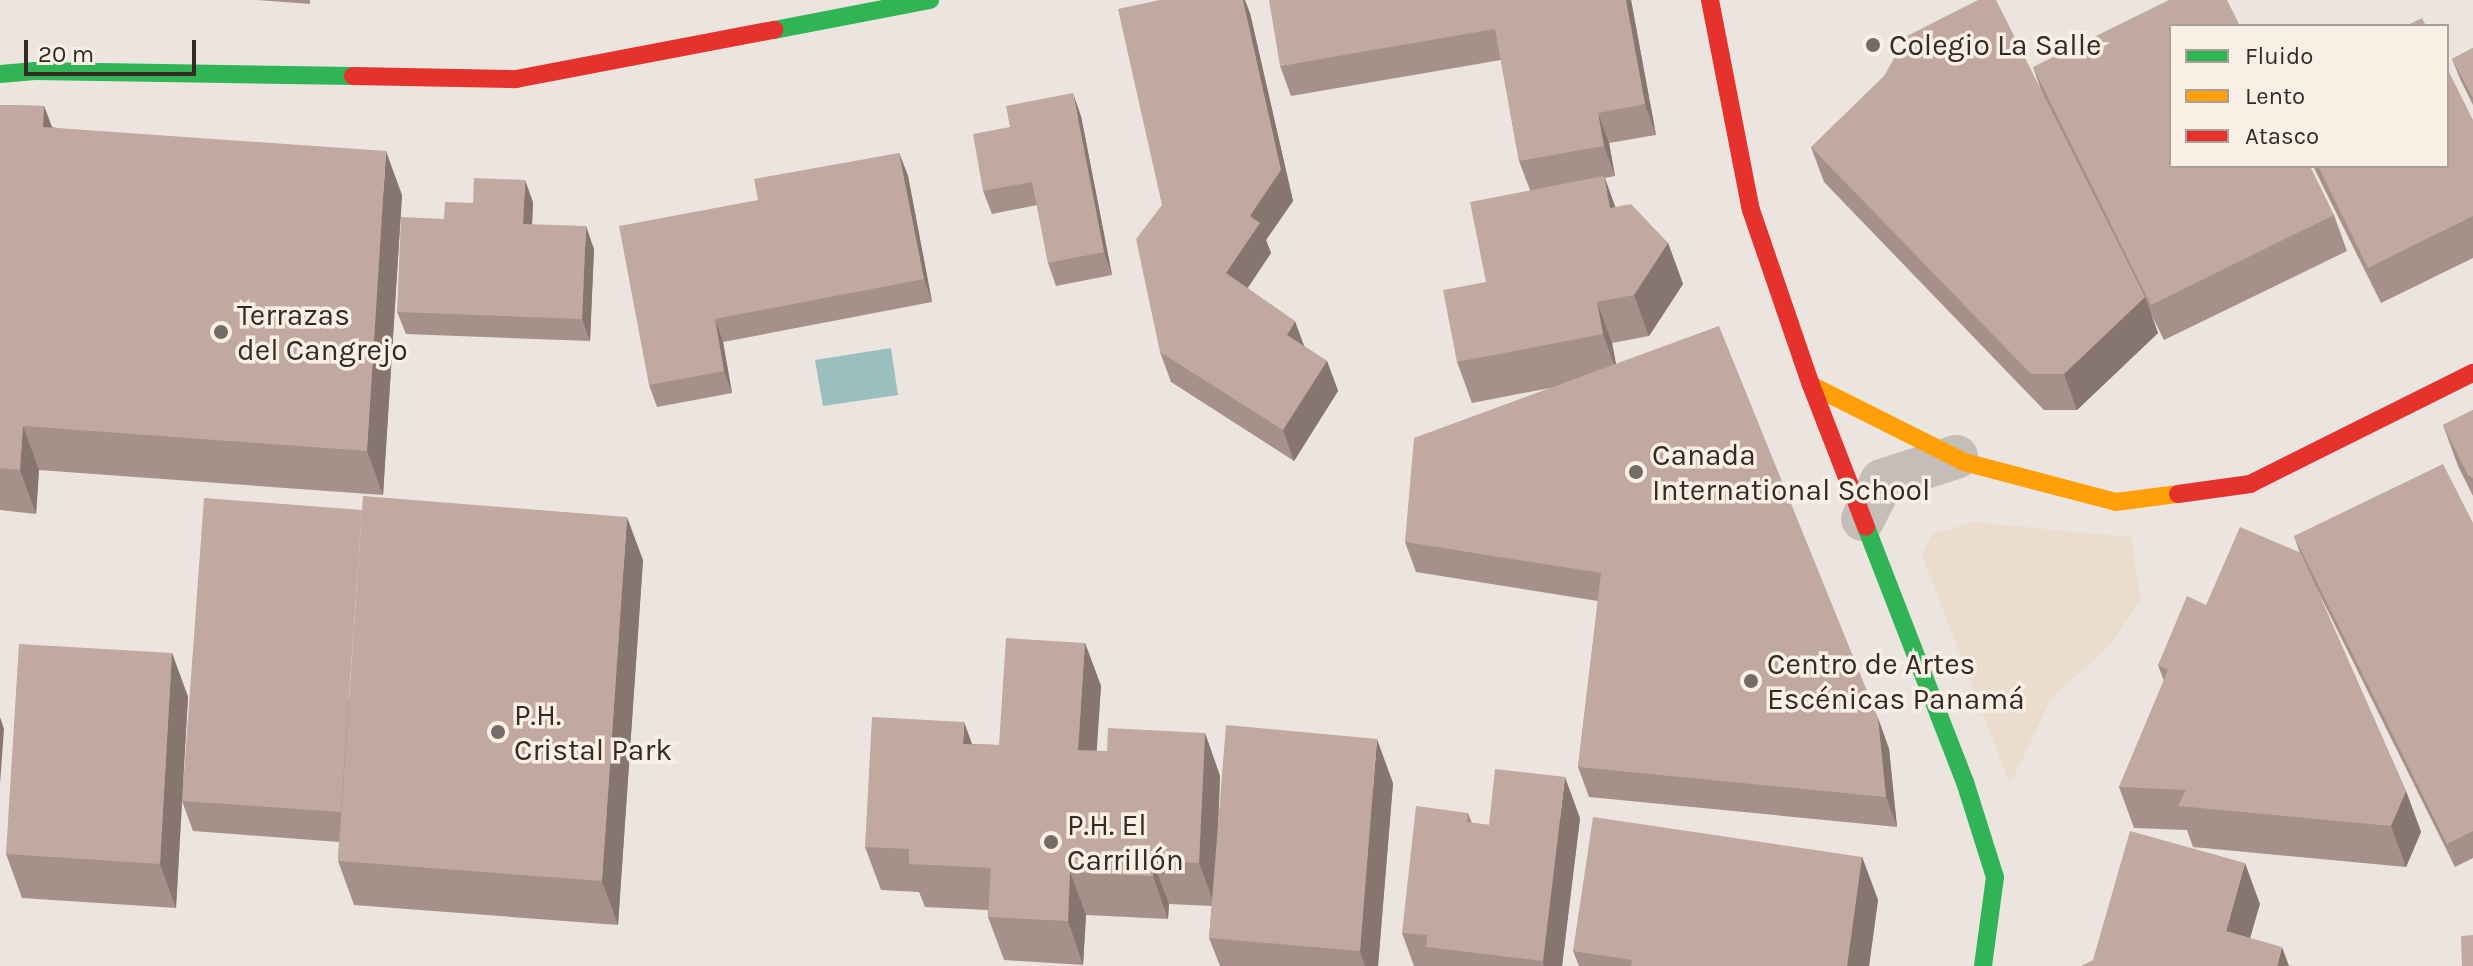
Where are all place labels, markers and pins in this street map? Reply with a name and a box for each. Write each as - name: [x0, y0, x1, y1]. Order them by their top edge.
- place label: Colegio La Salle: [1889, 27, 2102, 63]
- marker: Colegio La Salle: [1864, 36, 1882, 54]
- place label: Terrazas del Cangrejo: [237, 297, 408, 368]
- marker: Terrazas del Cangrejo: [212, 323, 230, 341]
- place label: Canada International School: [1652, 437, 1930, 508]
- marker: Canada International School: [1627, 463, 1645, 481]
- place label: Centro de Artes Escénicas Panamá: [1767, 646, 2025, 716]
- marker: Centro de Artes Escénicas Panamá: [1742, 672, 1760, 690]
- place label: P.H. Cristal Park: [514, 697, 672, 768]
- marker: P.H. Cristal Park: [489, 723, 507, 741]
- place label: P.H. El Carrillón: [1067, 807, 1184, 878]
- marker: P.H. El Carrillón: [1042, 833, 1060, 851]

